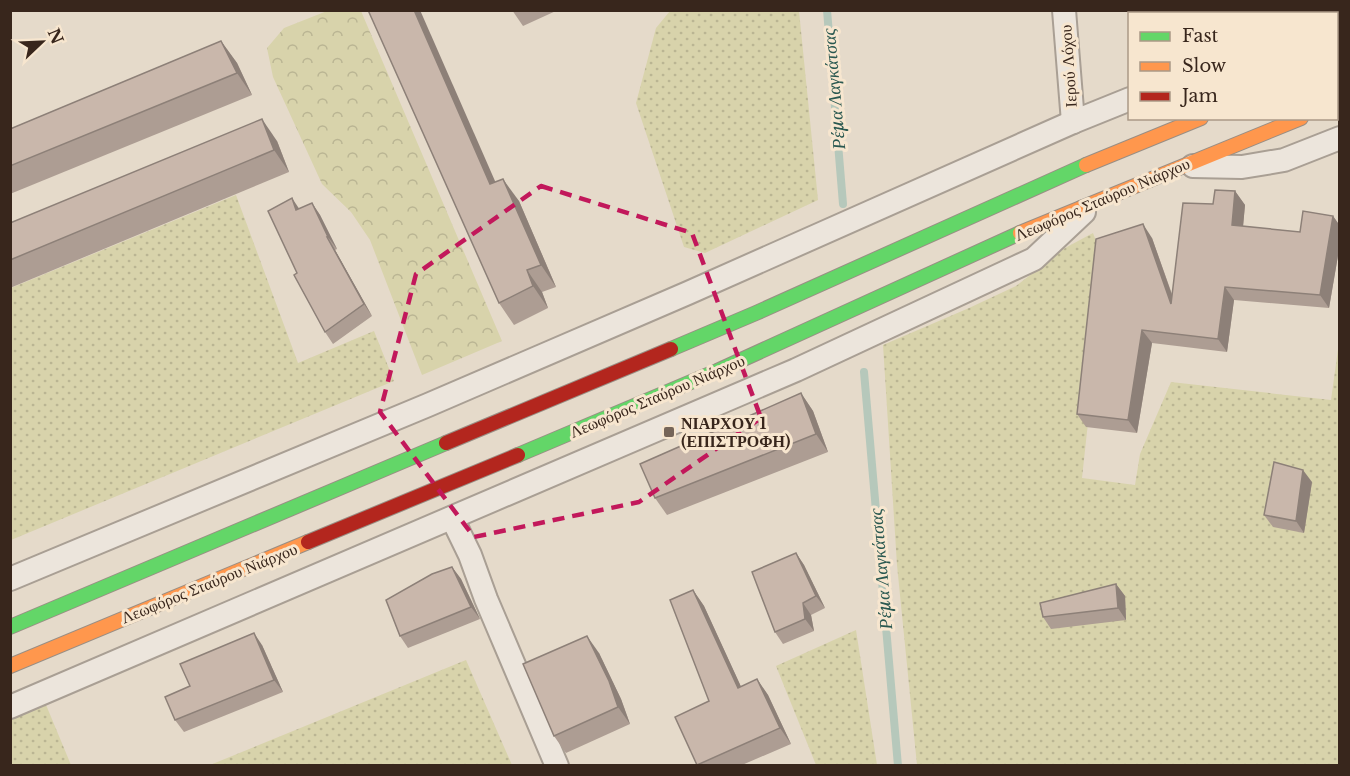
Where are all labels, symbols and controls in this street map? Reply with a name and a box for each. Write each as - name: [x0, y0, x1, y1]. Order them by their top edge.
- north arrow: [12, 12, 72, 72]
- legend: [1128, 12, 1338, 120]
- street label: Ιερού Λόχου: [1055, 24, 1081, 108]
- text: N: [44, 25, 68, 47]
- text: Fast: [1182, 25, 1219, 47]
- water label: Ρέμα Λαγκάτσας: [818, 27, 850, 152]
- text: Slow: [1182, 55, 1227, 77]
- text: Jam: [1180, 85, 1218, 107]
- street label: Λεωφόρος Σταύρου Νιάρχου: [1011, 153, 1193, 245]
- street label: Λεωφόρος Σταύρου Νιάρχου: [566, 350, 748, 442]
- place label: ΝΙΑΡΧΟΥ 1 (ΕΠΙΣΤΡΟΦΗ): [681, 413, 790, 451]
- marker: ΝΙΑΡΧΟΥ 1 (ΕΠΙΣΤΡΟΦΗ): [662, 425, 676, 439]
- water label: Ρέμα Λαγκάτσας: [865, 507, 897, 632]
- street label: Λεωφόρος Σταύρου Νιάρχου: [118, 538, 300, 628]

